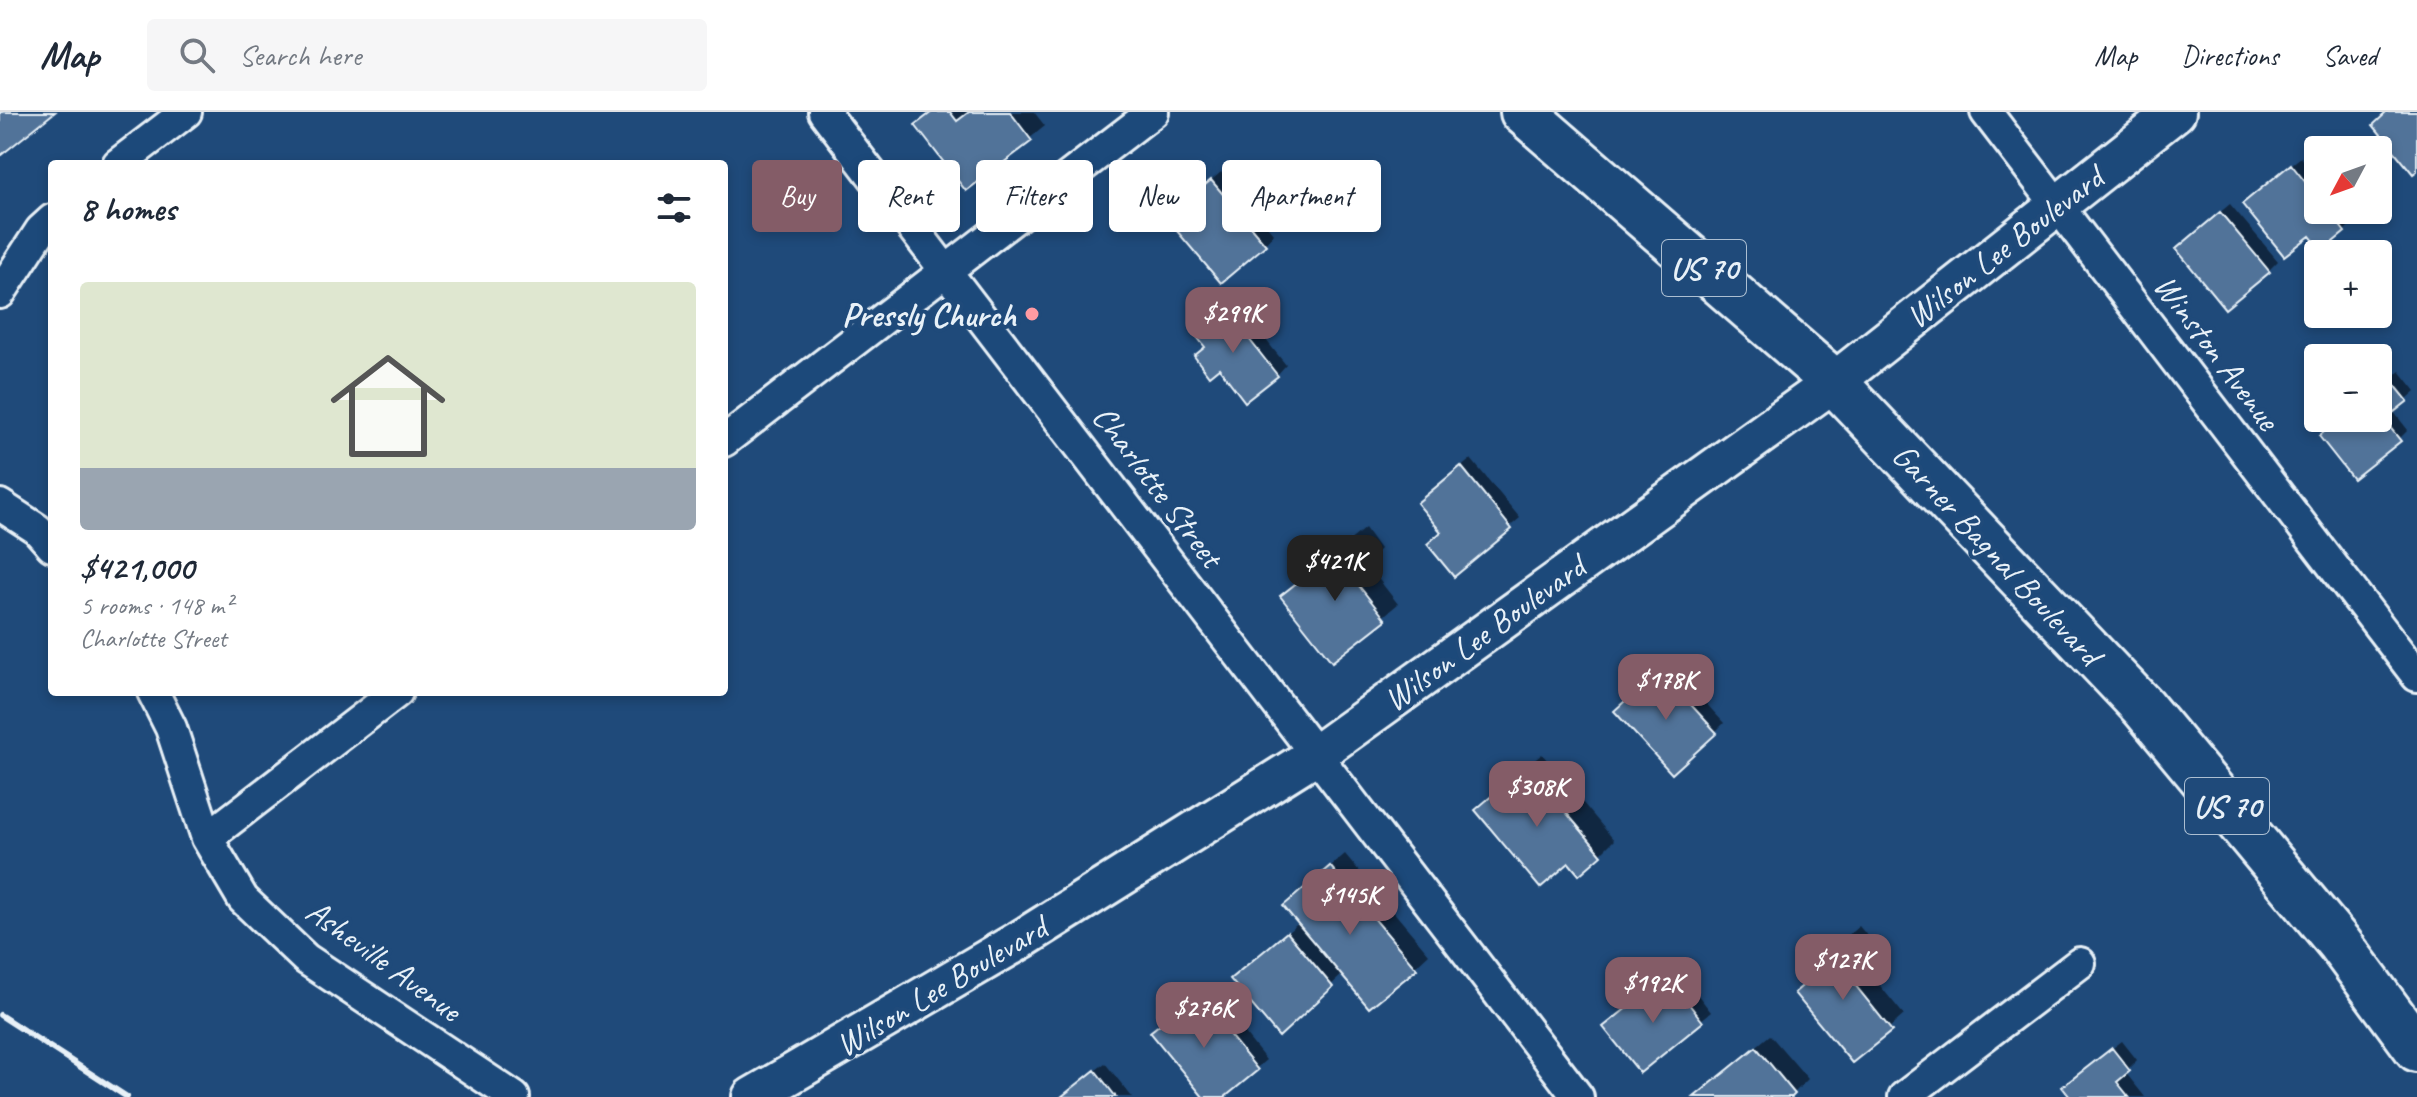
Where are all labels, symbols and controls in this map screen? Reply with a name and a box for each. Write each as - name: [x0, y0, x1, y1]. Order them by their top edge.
- search box: [147, 19, 707, 91]
- text: Map: [40, 32, 99, 79]
- icon: search: [175, 33, 219, 77]
- text: Search here: [239, 36, 361, 74]
- text: Map: [2094, 38, 2137, 73]
- text: Directions: [2181, 38, 2279, 73]
- text: Saved: [2323, 38, 2377, 73]
- north arrow: [2304, 136, 2392, 224]
- map controls: [2304, 136, 2392, 432]
- street label: Wilson Lee Boulevard: [1897, 154, 2115, 337]
- chip: Buy: [752, 160, 842, 232]
- chip: Rent: [858, 160, 960, 232]
- chip: Filters: [976, 160, 1093, 232]
- chip: New: [1109, 160, 1206, 232]
- chip: Apartment: [1222, 160, 1381, 232]
- icon: filters: [652, 186, 696, 230]
- text: 8 homes: [80, 187, 176, 230]
- road number: US 70: [1662, 240, 1746, 296]
- button: +: [2304, 240, 2392, 328]
- street label: Winston Avenue: [2145, 266, 2291, 440]
- pin: $299K: [1177, 287, 1289, 355]
- place label: Pressly Church: [842, 293, 1017, 336]
- text: $299K: [1203, 296, 1263, 329]
- marker: Pressly Church: [1023, 305, 1041, 323]
- icon: home: [316, 334, 460, 478]
- button: −: [2304, 344, 2392, 432]
- street label: Charlotte Street: [1083, 396, 1235, 579]
- street label: Garner Bagnal Boulevard: [1883, 434, 2114, 677]
- pin: $421K: [1279, 535, 1391, 603]
- street label: Wilson Lee Boulevard: [1375, 543, 1597, 721]
- text: $421K: [1305, 544, 1365, 577]
- text: $421,000: [80, 546, 194, 589]
- text: 5 rooms · 148 m²: [80, 589, 232, 622]
- text: Charlotte Street: [80, 622, 227, 655]
- pin: $178K: [1610, 654, 1722, 722]
- text: $178K: [1636, 663, 1696, 696]
- pin: $308K: [1481, 761, 1593, 829]
- text: $308K: [1507, 770, 1567, 803]
- road number: US 70: [2185, 778, 2269, 834]
- pin: $145K: [1294, 869, 1406, 937]
- text: $145K: [1320, 878, 1380, 911]
- street label: Asheville Avenue: [298, 889, 472, 1032]
- street label: Wilson Lee Boulevard: [828, 904, 1058, 1066]
- pin: $127K: [1787, 934, 1899, 1002]
- text: $127K: [1813, 943, 1873, 976]
- pin: $192K: [1597, 957, 1709, 1025]
- text: $192K: [1623, 966, 1683, 999]
- pin: $276K: [1148, 982, 1260, 1050]
- text: $276K: [1174, 991, 1234, 1024]

